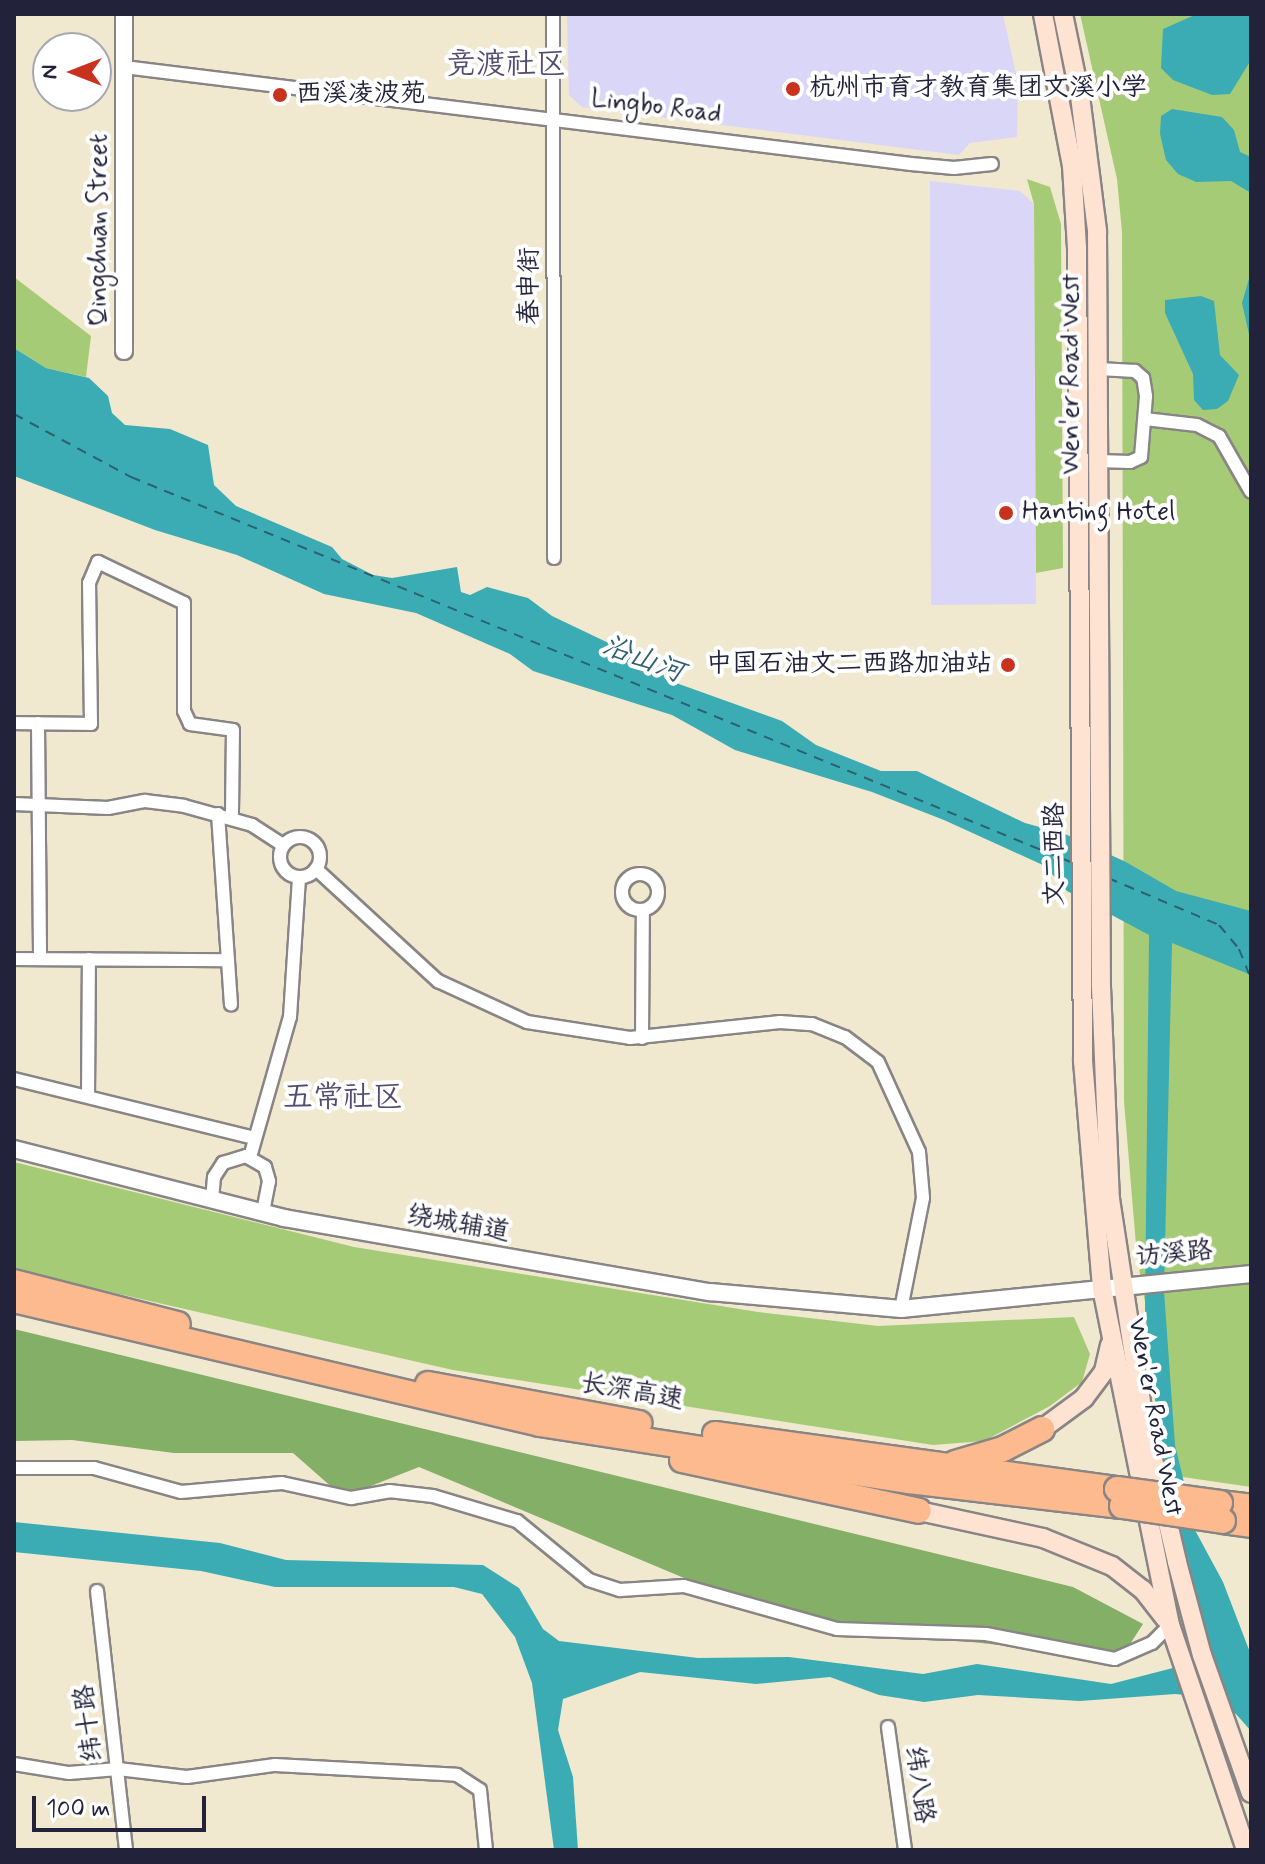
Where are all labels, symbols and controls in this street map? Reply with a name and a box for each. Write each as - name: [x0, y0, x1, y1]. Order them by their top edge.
- north arrow: [32, 32, 112, 112]
- district label: 竞渡社区: [446, 47, 566, 83]
- text: N: [36, 65, 64, 79]
- place label: 杭州市育才教育集团文溪小学: [809, 73, 1147, 105]
- place label: 西溪凌波苑: [296, 79, 426, 111]
- marker: 杭州市育才教育集团文溪小学: [784, 80, 802, 98]
- street label: Lingbo Road: [589, 84, 723, 132]
- marker: 西溪凌波苑: [271, 86, 289, 104]
- street label: Qingchuan Street: [84, 132, 116, 328]
- street label: 春申街: [515, 247, 547, 325]
- street label: Wen'er Road West: [1056, 275, 1088, 473]
- place label: Hanting Hotel: [1022, 497, 1169, 529]
- marker: Hanting Hotel: [997, 504, 1015, 522]
- water label: 沿山河: [598, 629, 688, 691]
- place label: 中国石油文二西路加油站: [706, 649, 992, 681]
- marker: 中国石油文二西路加油站: [999, 656, 1017, 674]
- street label: 文二西路: [1040, 802, 1072, 906]
- district label: 五常社区: [283, 1080, 403, 1116]
- street label: 绕城辅道: [404, 1201, 512, 1249]
- street label: 访溪路: [1134, 1236, 1214, 1274]
- street label: Wen'er Road West: [1120, 1316, 1188, 1518]
- street label: 长深高速: [578, 1369, 686, 1417]
- street label: 纬十路: [70, 1682, 110, 1764]
- street label: 纬八路: [897, 1744, 939, 1826]
- scale bar: [36, 1780, 210, 1830]
- text: 100 m: [46, 1794, 110, 1825]

